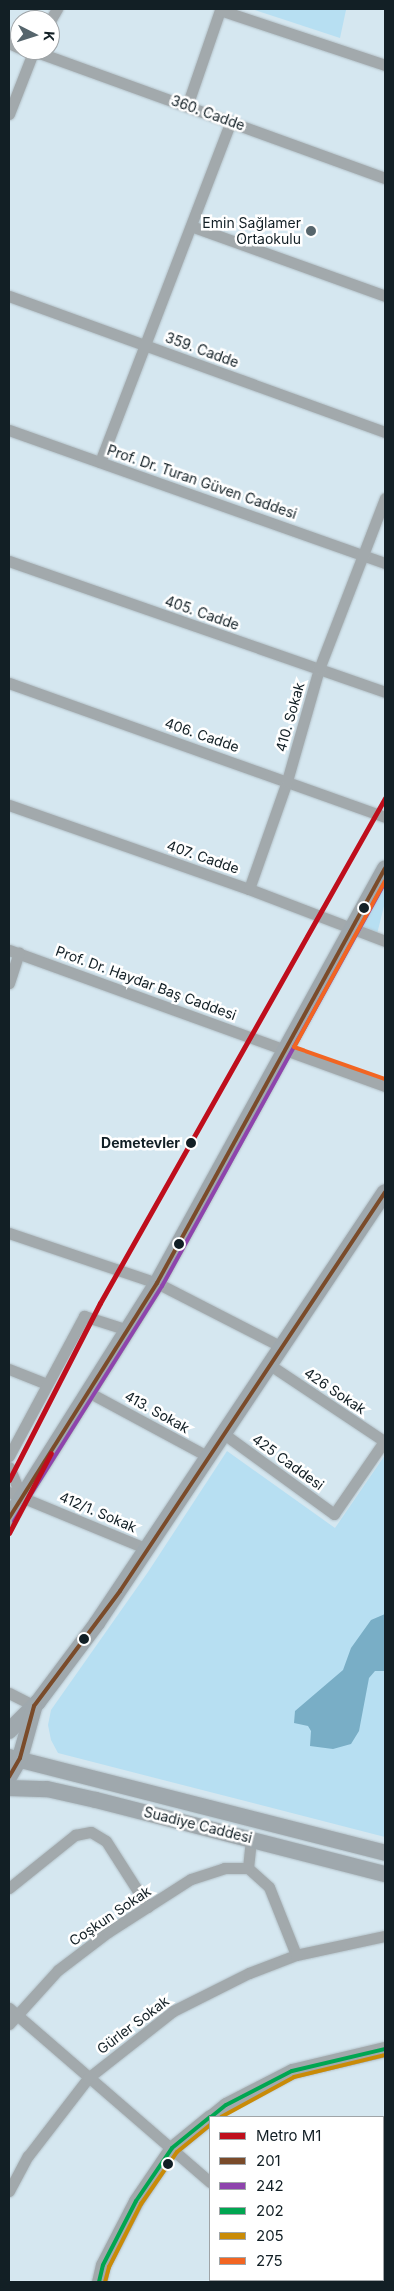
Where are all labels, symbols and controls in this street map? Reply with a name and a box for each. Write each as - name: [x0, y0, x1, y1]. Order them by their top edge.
- north arrow: [10, 10, 60, 60]
- text: K: [41, 30, 58, 42]
- street label: 360. Cadde: [169, 92, 247, 134]
- place label: Emin Sağlamer Ortaokulu: [202, 215, 301, 248]
- marker: Emin Sağlamer Ortaokulu: [305, 225, 317, 237]
- street label: 359. Cadde: [163, 329, 241, 371]
- street label: Prof. Dr. Turan Güven Caddesi: [105, 442, 299, 522]
- street label: 405. Cadde: [163, 592, 241, 634]
- street label: 410. Sokak: [272, 680, 308, 754]
- street label: 406. Cadde: [163, 714, 241, 756]
- street label: 407. Cadde: [165, 837, 241, 877]
- unlabelled marker: [359, 903, 369, 913]
- street label: Prof. Dr. Haydar Baş Caddesi: [53, 942, 239, 1024]
- place label: Demetevler: [101, 1135, 180, 1151]
- marker: Demetevler: [184, 1136, 198, 1150]
- unlabelled marker: [174, 1239, 184, 1249]
- street label: 426 Sokak: [301, 1364, 369, 1418]
- street label: 413. Sokak: [122, 1387, 192, 1437]
- street label: 425 Caddesi: [249, 1430, 327, 1494]
- street label: 412/1. Sokak: [57, 1488, 139, 1536]
- unlabelled marker: [79, 1634, 89, 1644]
- street label: Suadiye Caddesi: [142, 1803, 254, 1847]
- street label: Coşkun Sokak: [66, 1883, 154, 1949]
- street label: Gürler Sokak: [94, 1993, 172, 2057]
- legend: [209, 2116, 384, 2281]
- text: Metro M1: [256, 2126, 321, 2145]
- text: 201: [256, 2151, 281, 2170]
- unlabelled marker: [163, 2159, 173, 2169]
- text: 242: [256, 2176, 284, 2195]
- text: 202: [256, 2201, 284, 2220]
- text: 205: [256, 2226, 284, 2245]
- text: 275: [256, 2251, 283, 2270]

